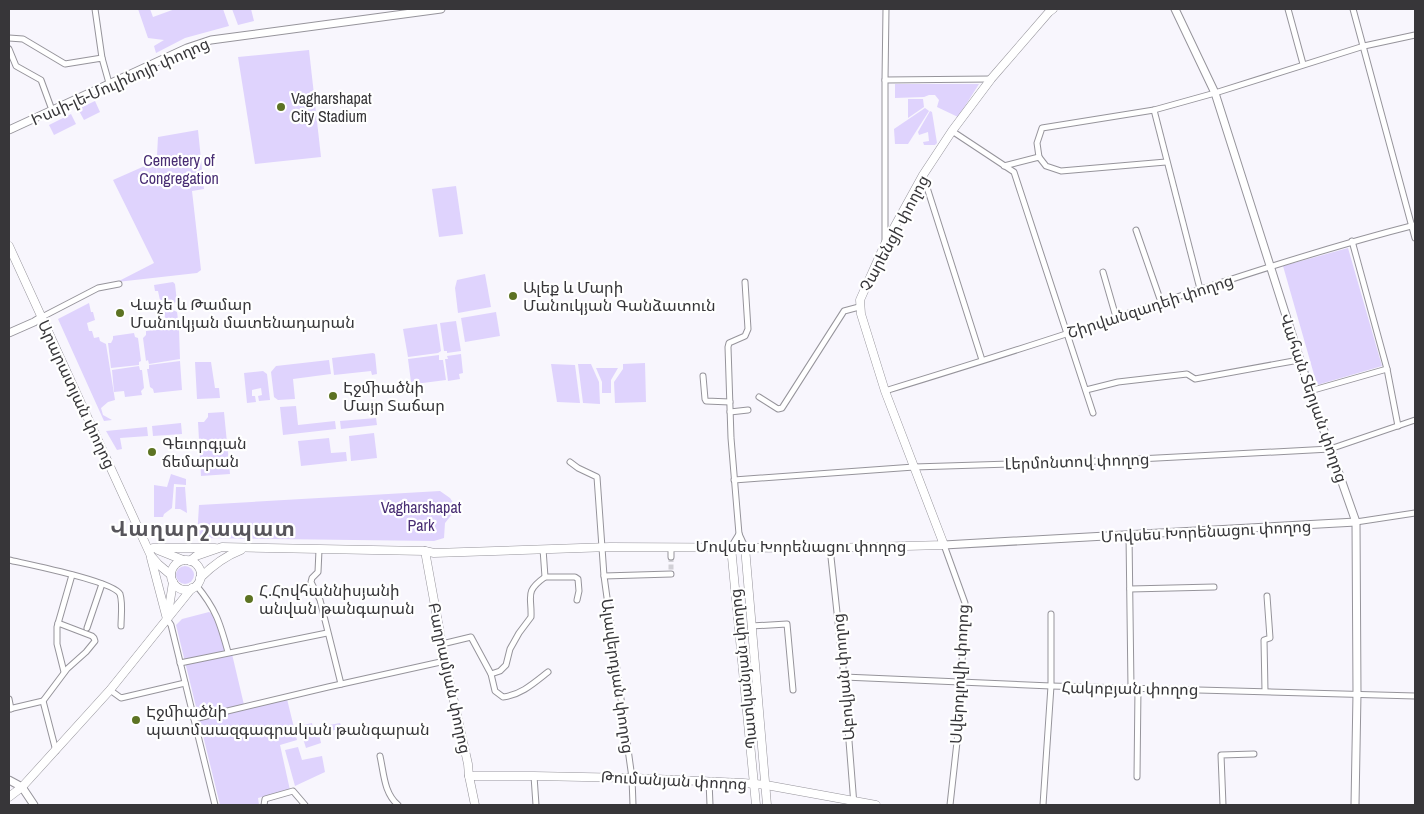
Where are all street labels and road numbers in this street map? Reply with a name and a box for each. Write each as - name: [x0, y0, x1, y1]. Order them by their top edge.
- street label: Իսսի-լե-Մուլինոյի փողոց: [27, 32, 213, 130]
- street label: Չարենցի փողոց: [854, 171, 934, 295]
- street label: Շիրվանզադեի փողոց: [1064, 269, 1236, 343]
- street label: Վահան Տերյան փողոց: [1275, 311, 1353, 485]
- street label: Արարատյան փողոց: [33, 316, 121, 472]
- street label: Լերմոնտով փողոց: [1004, 447, 1150, 475]
- street label: Մովսես Խորենացու փողոց: [1100, 514, 1312, 548]
- street label: Մովսես Խորենացու փողոց: [696, 535, 906, 557]
- street label: Պատկանյան փողոց: [724, 588, 762, 750]
- street label: Ալավերդյան փողոց: [596, 597, 640, 755]
- street label: Բաղրամյան փողոց: [423, 600, 477, 756]
- street label: Սվերդլովի փողոց: [944, 604, 974, 744]
- street label: Աբովյան փողոց: [826, 613, 860, 741]
- street label: Հակոբյան փողոց: [1061, 676, 1199, 700]
- street label: Թումանյան փողոց: [600, 765, 748, 795]

